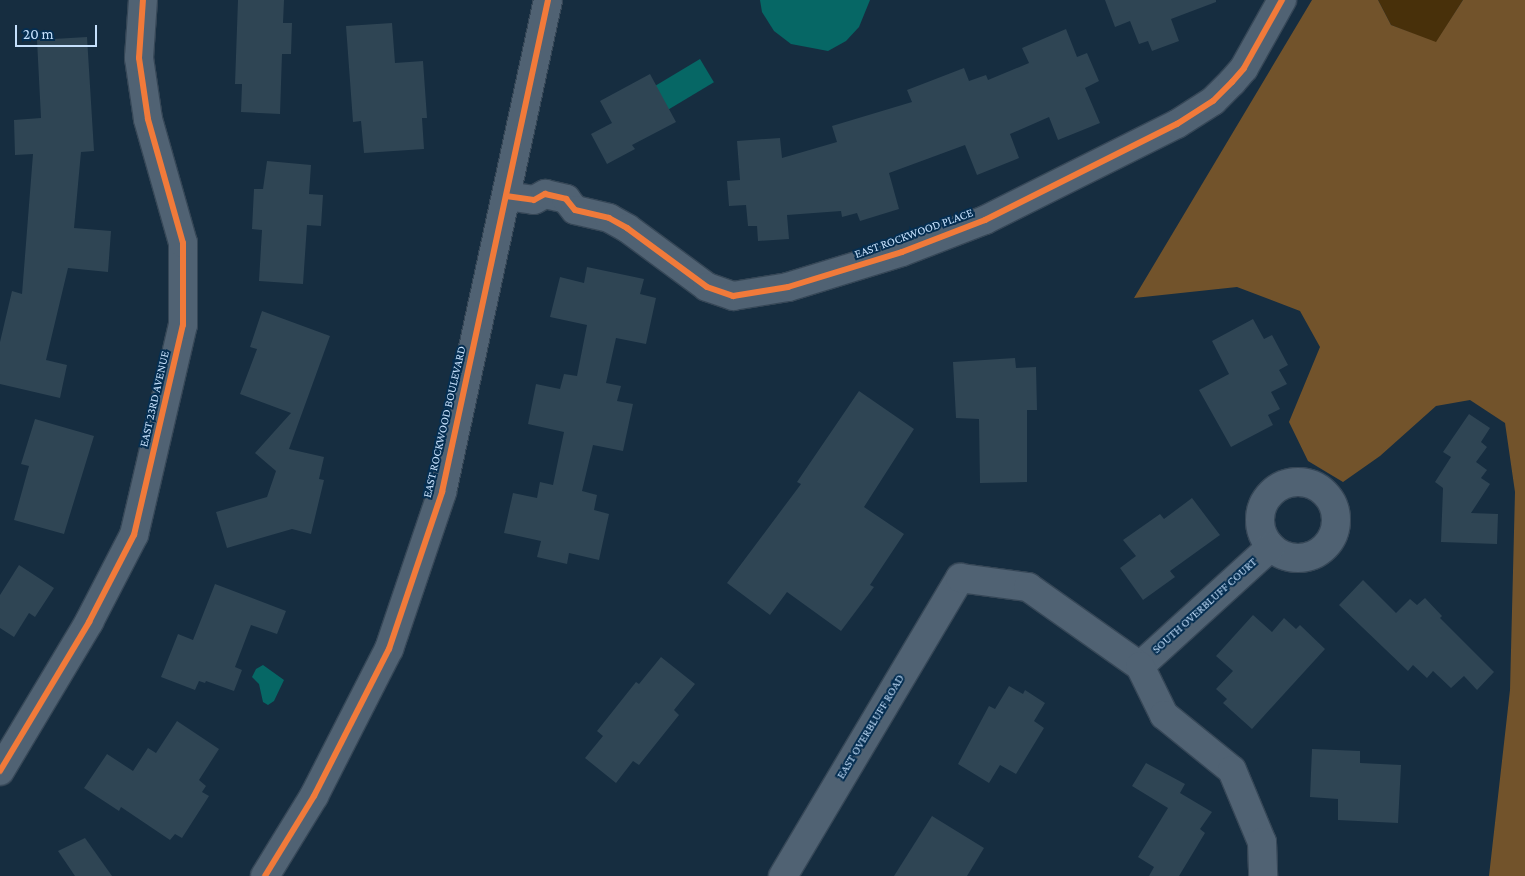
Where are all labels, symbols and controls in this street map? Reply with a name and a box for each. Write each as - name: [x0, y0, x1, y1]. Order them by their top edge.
- scale bar: [18, 15, 100, 47]
- text: 20 m: [23, 26, 54, 42]
- street label: EAST ROCKWOOD PLACE: [853, 206, 975, 262]
- street label: EAST ROCKWOOD BOULEVARD: [421, 345, 469, 499]
- street label: EAST 23RD AVENUE: [137, 350, 173, 448]
- street label: SOUTH OVERBLUFF COURT: [1150, 555, 1260, 657]
- street label: EAST OVERBLUFF ROAD: [834, 672, 908, 782]

